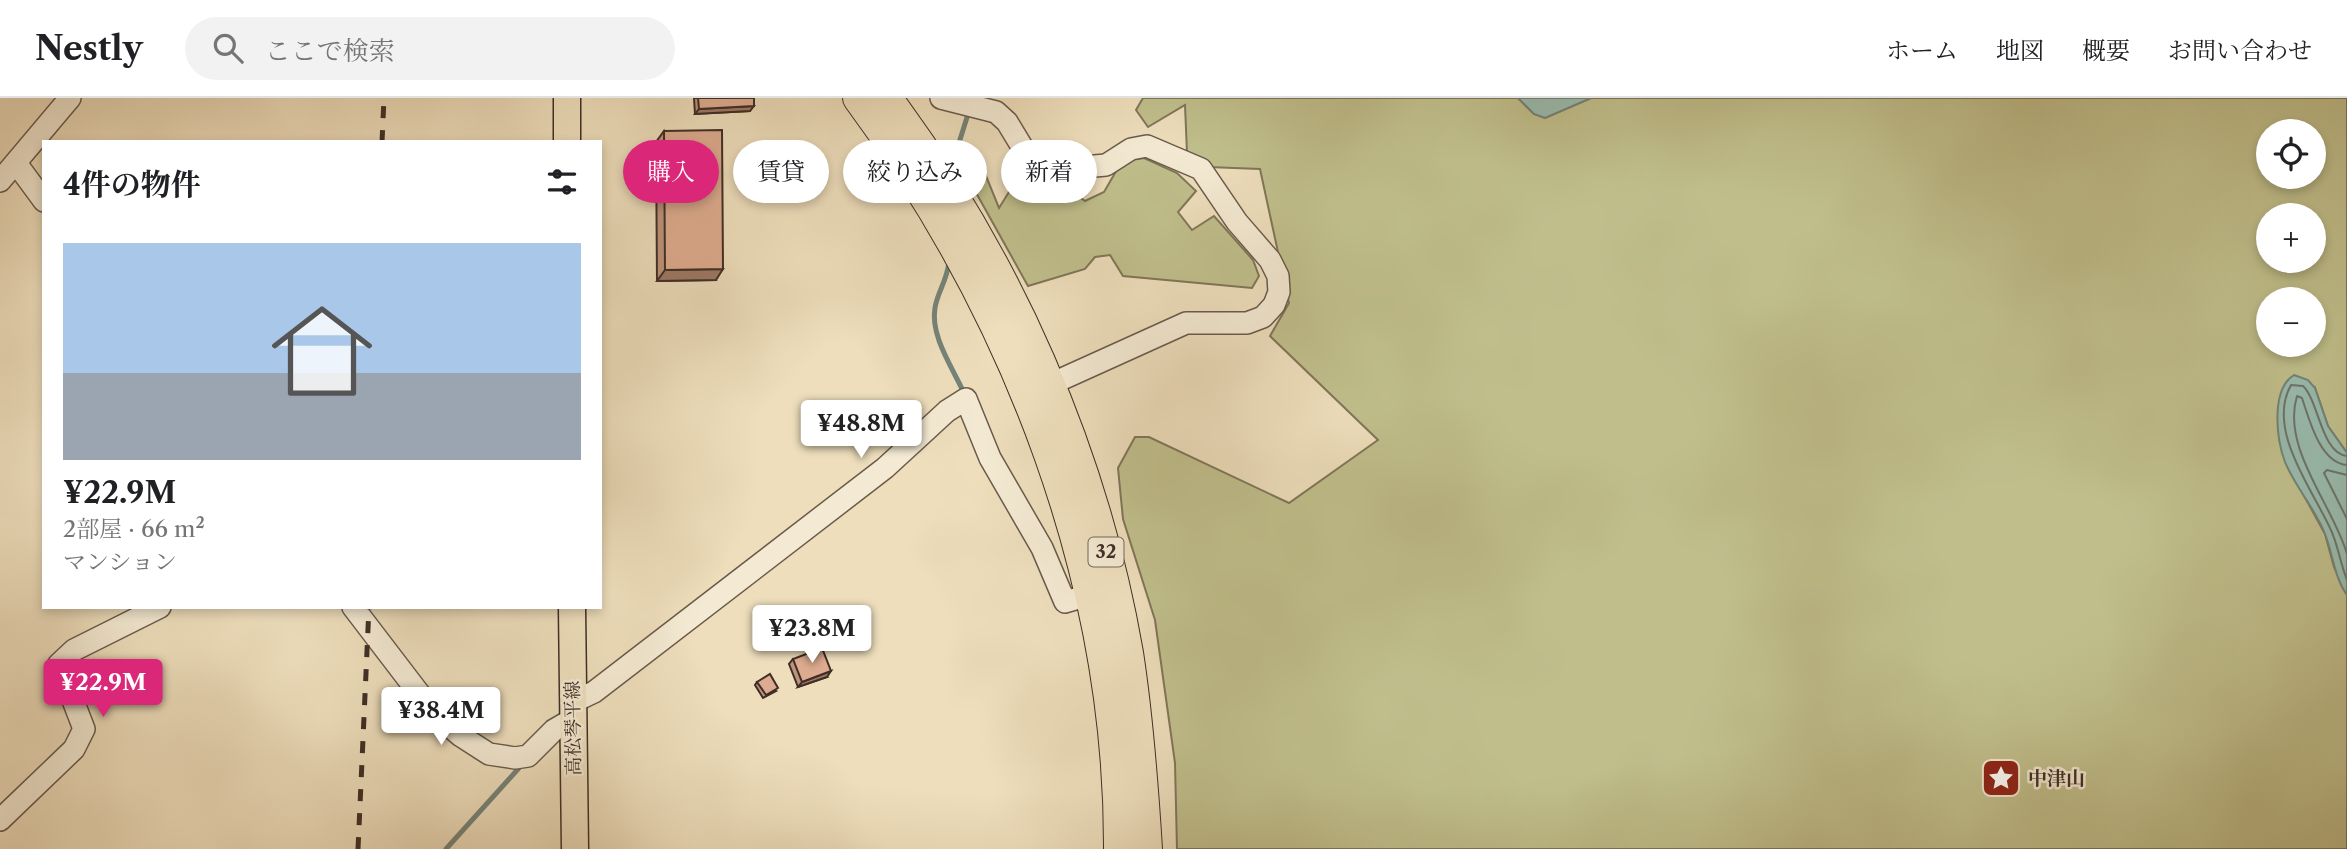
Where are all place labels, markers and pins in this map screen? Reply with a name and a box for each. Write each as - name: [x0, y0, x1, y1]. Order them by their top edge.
- pin: ¥48.8M: [804, 400, 918, 460]
- pin: ¥23.8M: [755, 606, 869, 665]
- pin: ¥22.9M: [46, 660, 160, 719]
- pin: ¥38.4M: [384, 688, 498, 747]
- place icon: 中津山: [1980, 757, 2022, 799]
- place label: 中津山: [2028, 767, 2085, 790]

